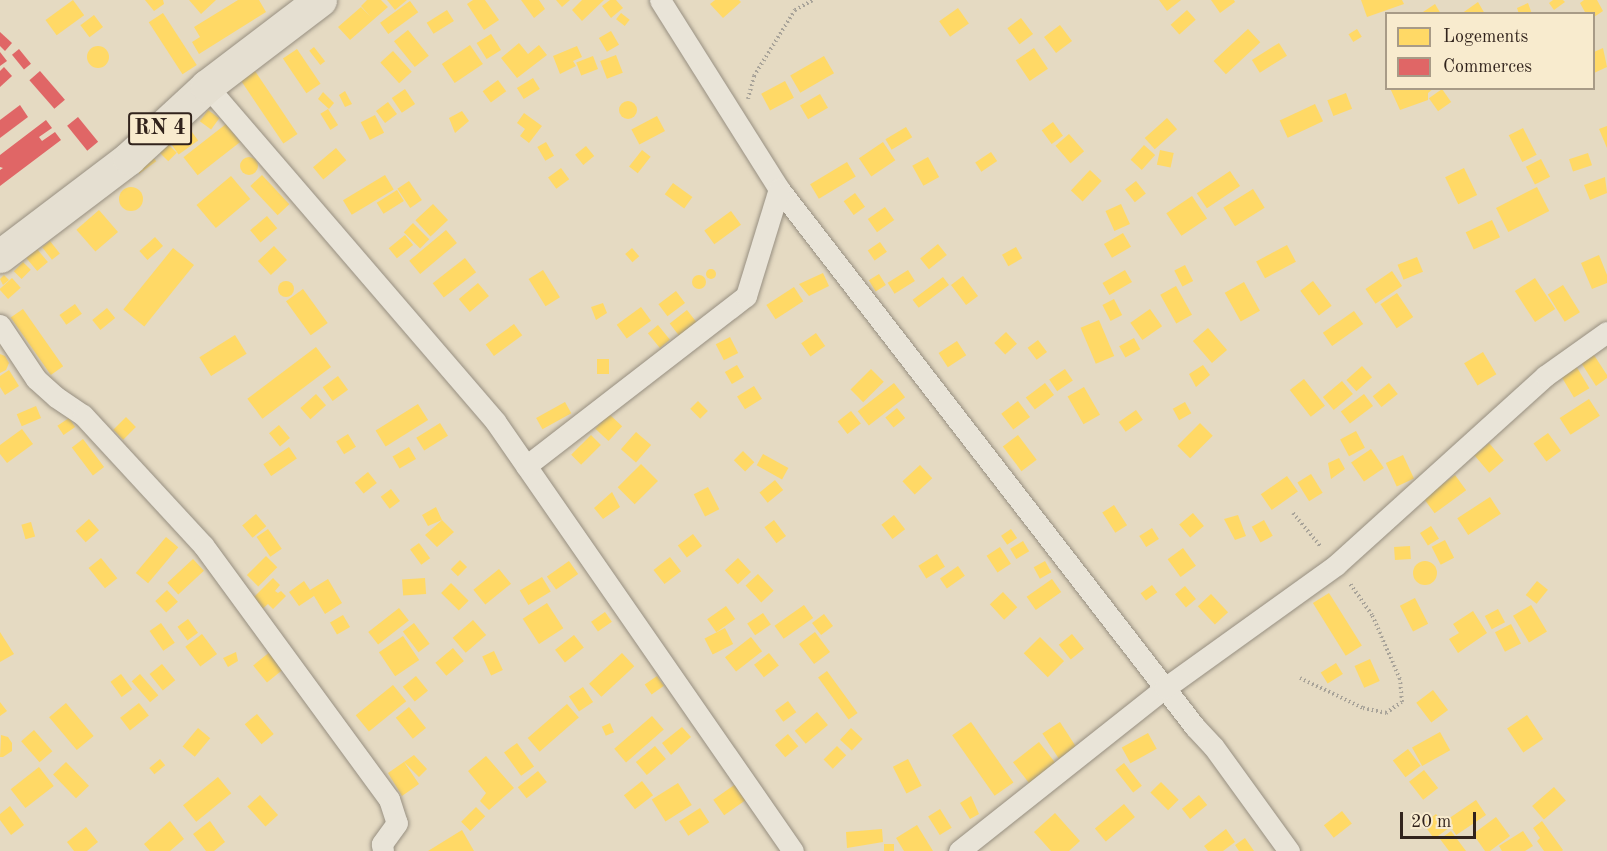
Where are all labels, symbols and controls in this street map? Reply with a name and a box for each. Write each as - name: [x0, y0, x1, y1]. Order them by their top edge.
- legend: [1385, 12, 1595, 90]
- text: Logements: [1443, 28, 1528, 46]
- text: Commerces: [1443, 58, 1532, 76]
- road number: RN 4: [127, 110, 193, 148]
- scale bar: [1403, 800, 1480, 838]
- text: 20 m: [1411, 813, 1451, 831]

